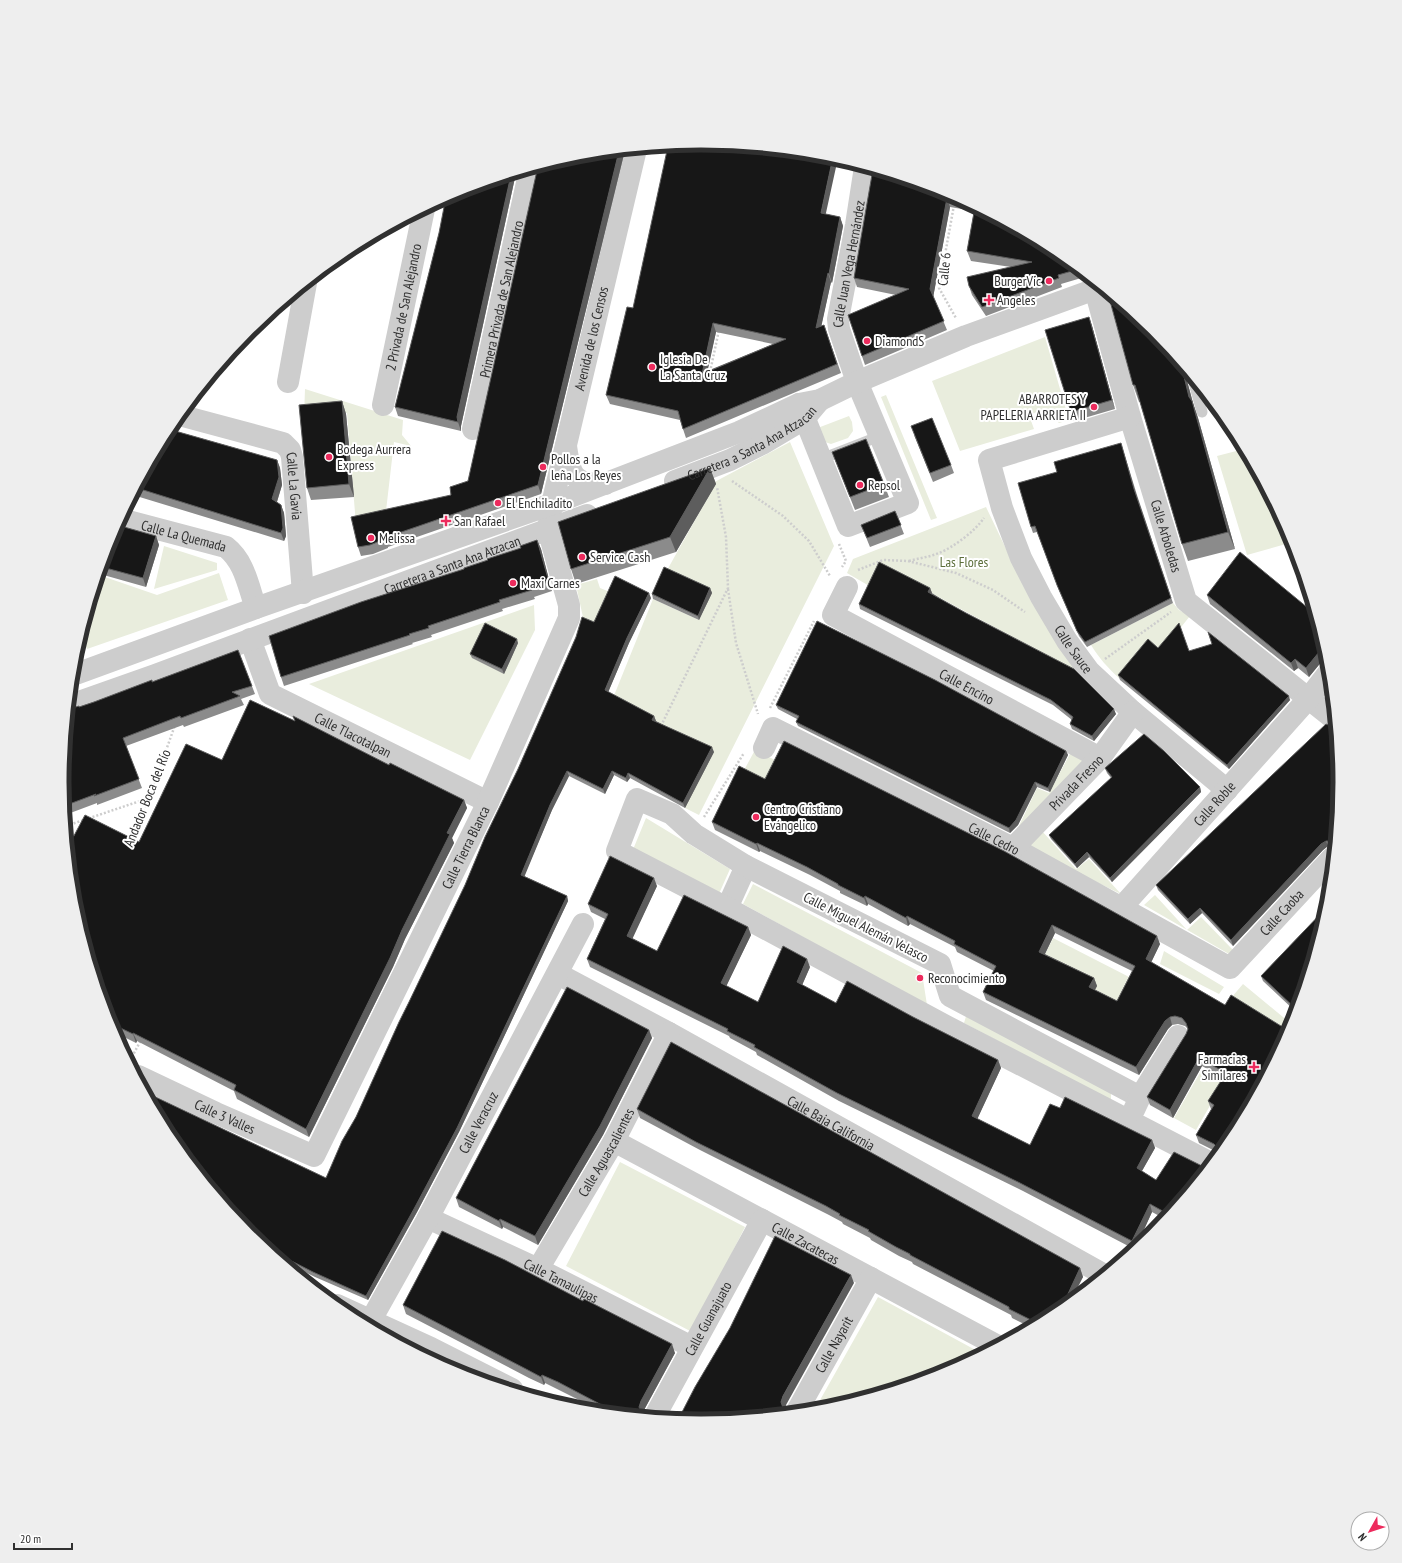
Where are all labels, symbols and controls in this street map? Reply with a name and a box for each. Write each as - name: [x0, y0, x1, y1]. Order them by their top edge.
- street label: Calle Juan Vega Hernández: [829, 199, 869, 328]
- street label: Primera Privada de San Alejandro: [476, 219, 527, 379]
- street label: 2 Privada de San Alejandro: [381, 242, 426, 372]
- street label: Calle 6: [933, 251, 955, 287]
- place label: BurgerVic: [994, 272, 1041, 290]
- marker: BurgerVic: [1044, 276, 1054, 286]
- street label: Avenida de los Censos: [570, 284, 612, 393]
- place label: Angeles: [997, 291, 1036, 309]
- marker: Angeles: [984, 295, 994, 305]
- place label: DiamondS: [875, 332, 924, 350]
- marker: DiamondS: [862, 336, 872, 346]
- place label: Iglesia De La Santa Cruz: [660, 350, 726, 384]
- marker: Iglesia De La Santa Cruz: [647, 362, 657, 372]
- place label: ABARROTES Y PAPELERIA ARRIETA II: [980, 390, 1087, 424]
- street label: Carretera a Santa Ana Atzacan: [685, 402, 820, 484]
- marker: ABARROTES Y PAPELERIA ARRIETA II: [1089, 402, 1099, 412]
- place label: Bodega Aurrera Express: [337, 440, 411, 474]
- street label: Calle La Gavia: [282, 450, 306, 521]
- place label: Pollos a la leña Los Reyes: [551, 450, 621, 484]
- marker: Bodega Aurrera Express: [324, 452, 334, 462]
- marker: Pollos a la leña Los Reyes: [538, 462, 548, 472]
- place label: Repsol: [868, 476, 901, 494]
- marker: Repsol: [855, 480, 865, 490]
- place label: El Enchiladito: [506, 494, 572, 512]
- street label: Calle Arboledas: [1147, 497, 1186, 575]
- marker: El Enchiladito: [493, 498, 503, 508]
- place label: San Rafael: [454, 512, 506, 530]
- street label: Calle La Quemada: [139, 516, 228, 556]
- marker: San Rafael: [441, 516, 451, 526]
- place label: Melissa: [379, 529, 415, 547]
- street label: Carretera a Santa Ana Atzacan: [381, 531, 523, 598]
- marker: Melissa: [366, 533, 376, 543]
- place label: Service Cash: [590, 548, 650, 566]
- marker: Service Cash: [577, 552, 587, 562]
- park label: Las Flores: [940, 553, 988, 571]
- place label: Maxi Carnes: [521, 574, 580, 592]
- marker: Maxi Carnes: [508, 578, 518, 588]
- street label: Calle Sauce: [1050, 622, 1097, 677]
- street label: Calle Encino: [936, 665, 997, 709]
- street label: Calle Tlacotalpan: [312, 708, 394, 762]
- street label: Andador Boca del Río: [119, 747, 175, 849]
- street label: Privada Fresno: [1045, 751, 1107, 814]
- street label: Calle Roble: [1189, 777, 1239, 830]
- place label: Centro Cristiano Evángelico: [764, 800, 841, 834]
- street label: Calle Tierra Blanca: [438, 803, 494, 892]
- marker: Centro Cristiano Evángelico: [751, 812, 761, 822]
- street label: Calle Cedro: [965, 818, 1023, 859]
- street label: Calle Caoba: [1256, 886, 1307, 939]
- street label: Calle Miguel Alemán Velasco: [800, 888, 932, 966]
- place label: Reconocimiento: [928, 969, 1005, 987]
- marker: Reconocimiento: [915, 973, 925, 983]
- place label: Farmacias Similares: [1198, 1050, 1246, 1084]
- marker: Farmacias Similares: [1249, 1062, 1259, 1072]
- street label: Calle Veracruz: [455, 1088, 502, 1157]
- street label: Calle Baja California: [784, 1091, 878, 1154]
- street label: Calle 3 Valles: [192, 1095, 258, 1138]
- street label: Calle Aguascalientes: [574, 1105, 638, 1200]
- street label: Calle Zacatecas: [769, 1218, 842, 1269]
- street label: Calle Tamaulipas: [521, 1255, 601, 1307]
- street label: Calle Guanajuato: [681, 1278, 736, 1359]
- street label: Calle Nayarit: [811, 1313, 857, 1376]
- north arrow: [1350, 1511, 1390, 1551]
- scale bar: [14, 1525, 72, 1551]
- text: 20 m: [20, 1531, 41, 1546]
- text: N: [1355, 1531, 1370, 1544]

